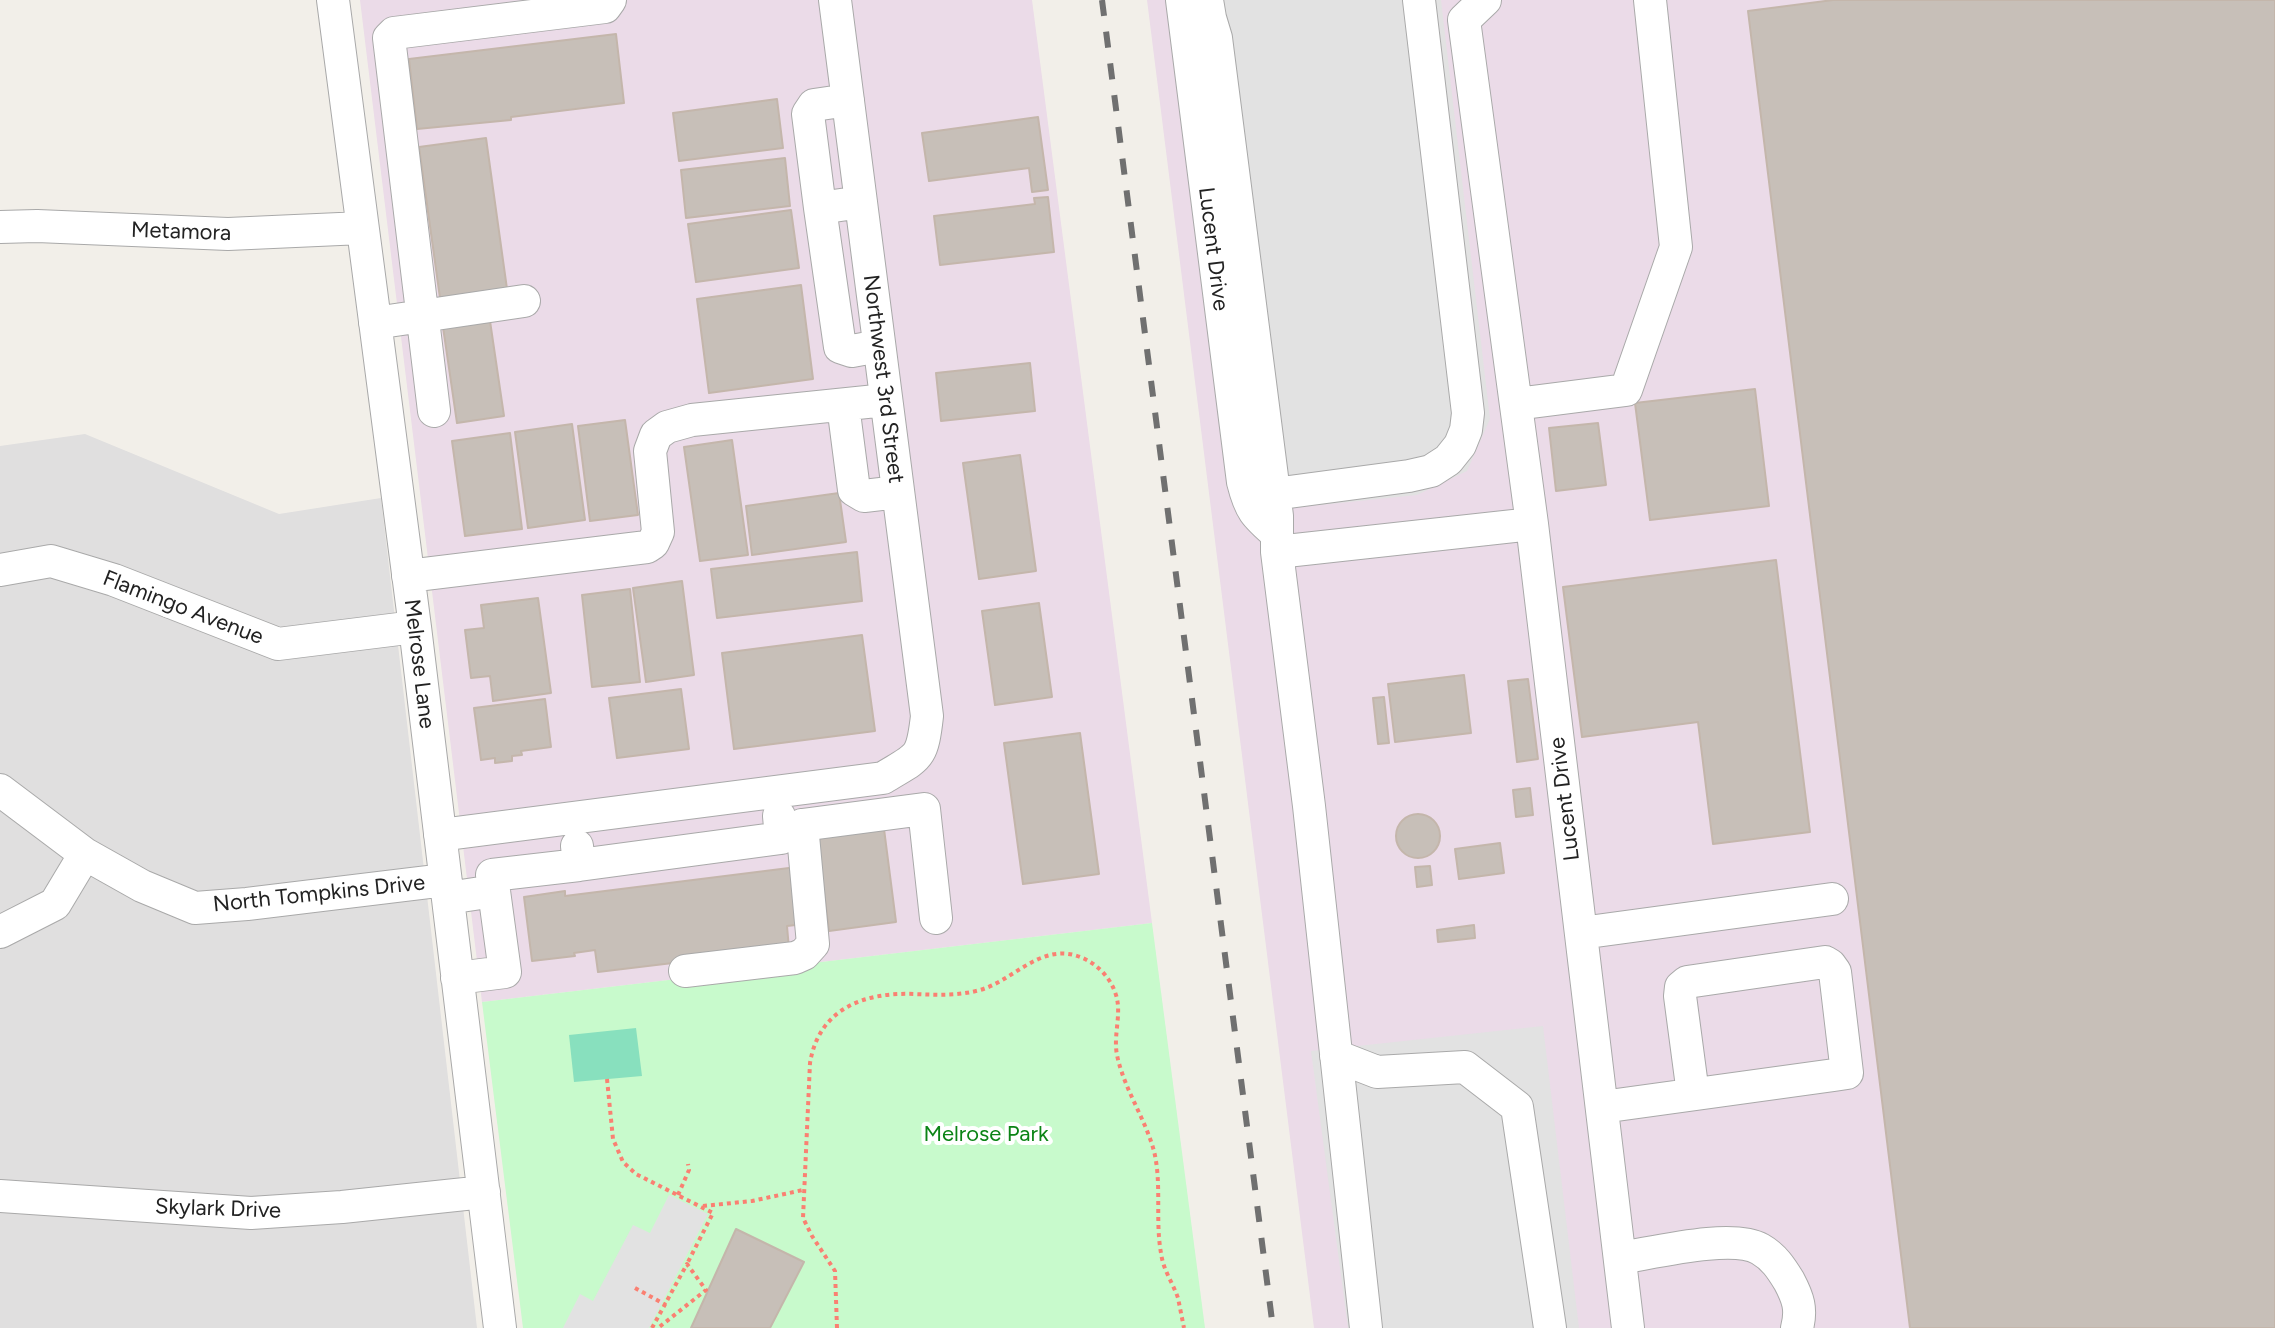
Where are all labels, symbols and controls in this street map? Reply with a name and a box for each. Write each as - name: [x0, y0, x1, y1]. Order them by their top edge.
- street label: Lucent Drive: [1192, 186, 1234, 312]
- street label: Metamora: [130, 217, 232, 247]
- street label: Northwest 3rd Street: [857, 273, 909, 485]
- street label: Flamingo Avenue: [99, 565, 267, 651]
- street label: Melrose Lane: [398, 598, 440, 730]
- street label: Lucent Drive: [1544, 736, 1586, 862]
- street label: North Tompkins Drive: [212, 870, 426, 918]
- park label: Melrose Park: [923, 1122, 1049, 1148]
- street label: Skylark Drive: [154, 1194, 282, 1224]

